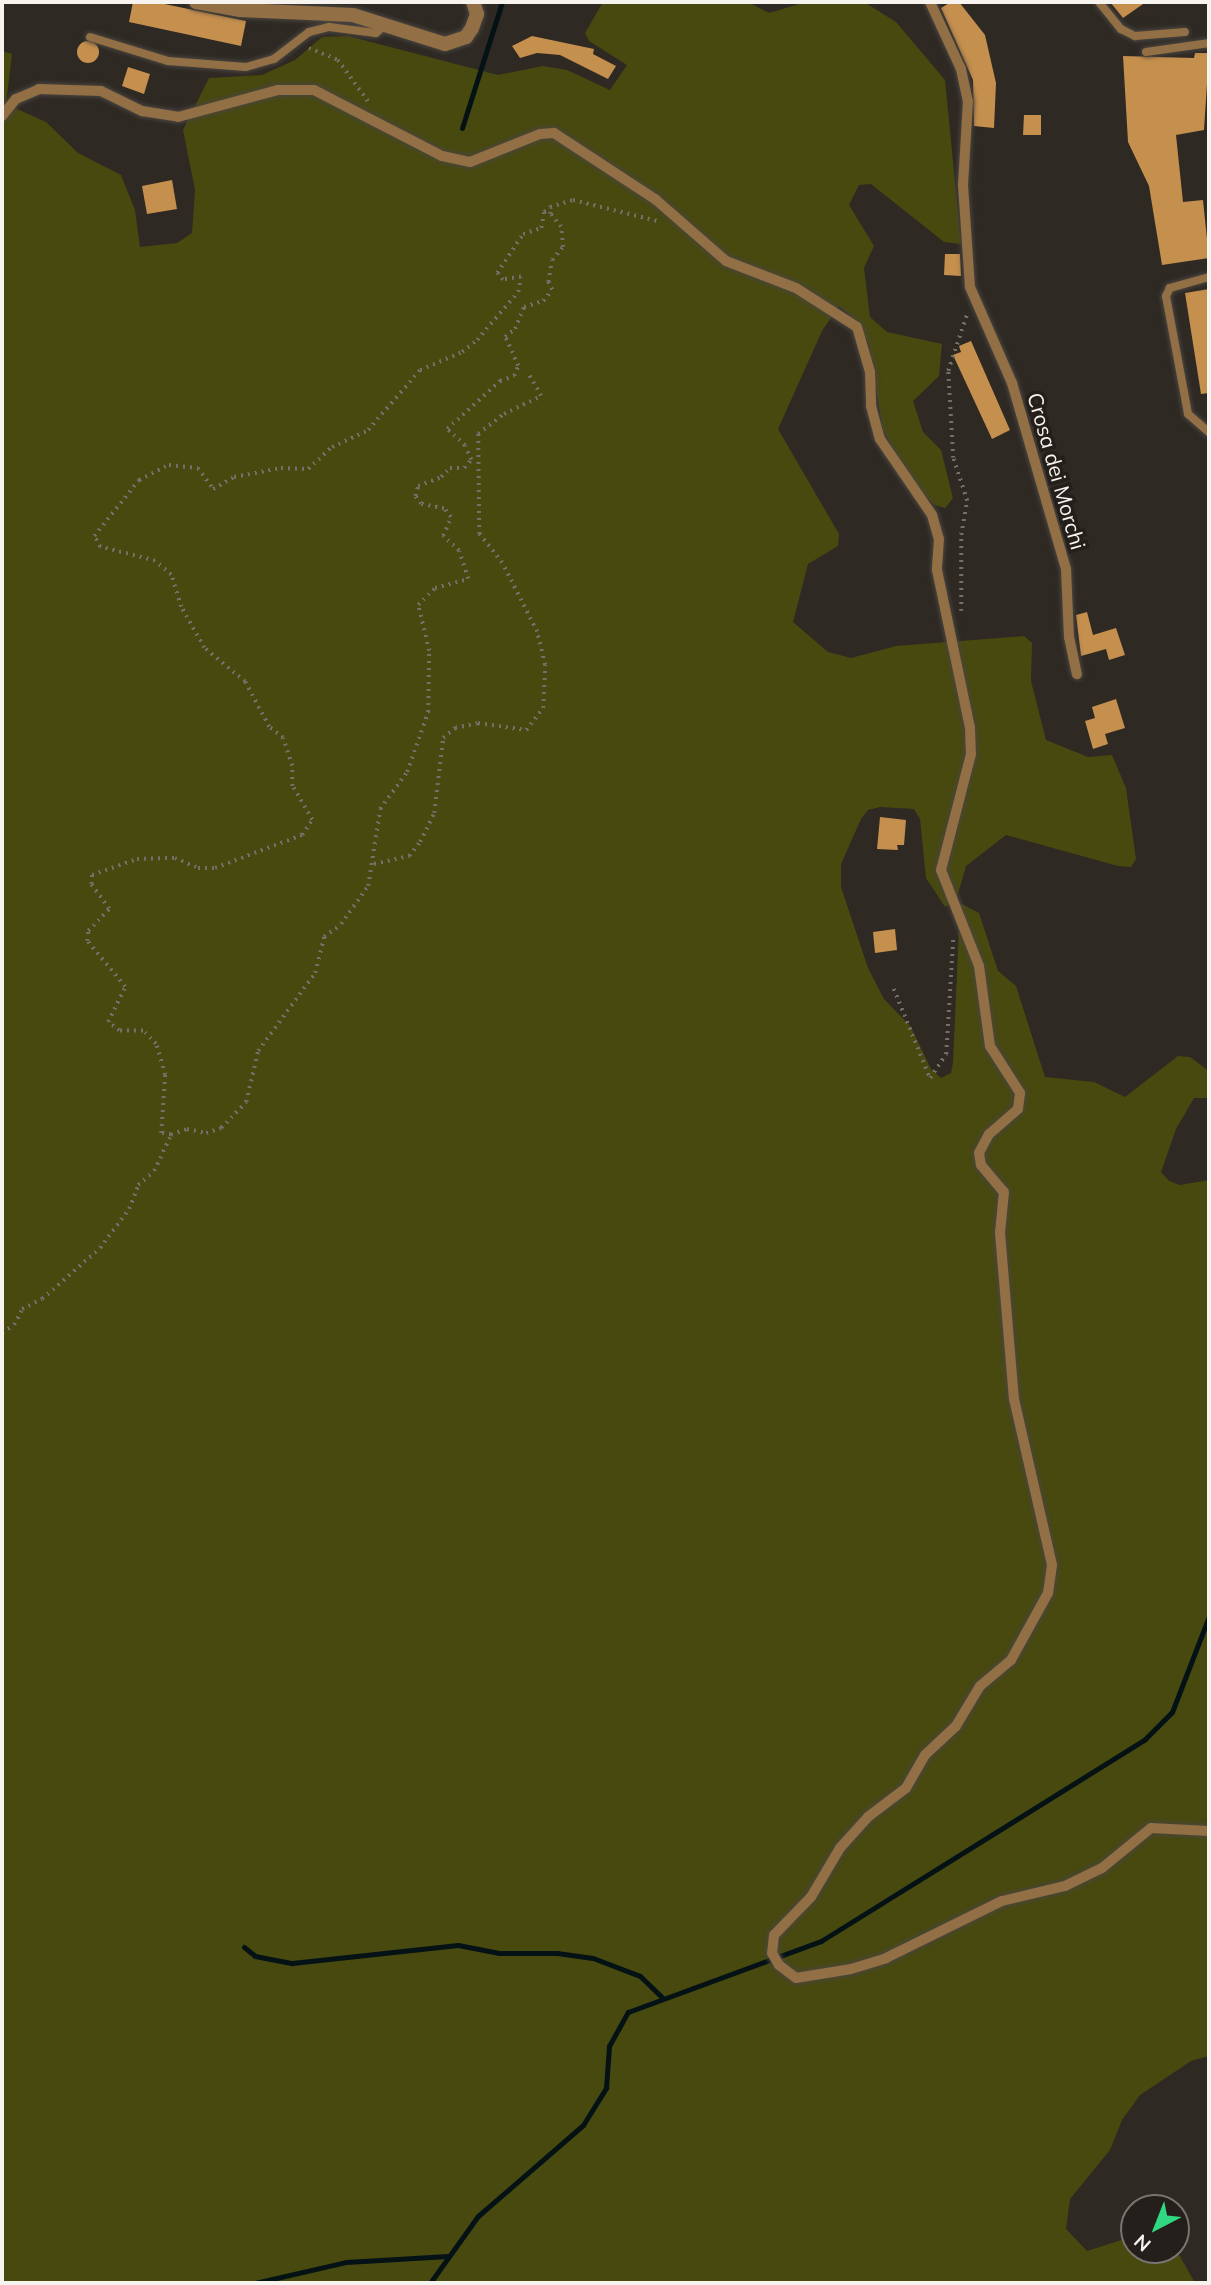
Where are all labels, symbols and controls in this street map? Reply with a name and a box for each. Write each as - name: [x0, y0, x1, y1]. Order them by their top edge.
- street label: Crosa dei Morchi: [1023, 390, 1091, 552]
- north arrow: [1120, 2194, 1190, 2264]
- text: N: [1129, 2229, 1156, 2257]

